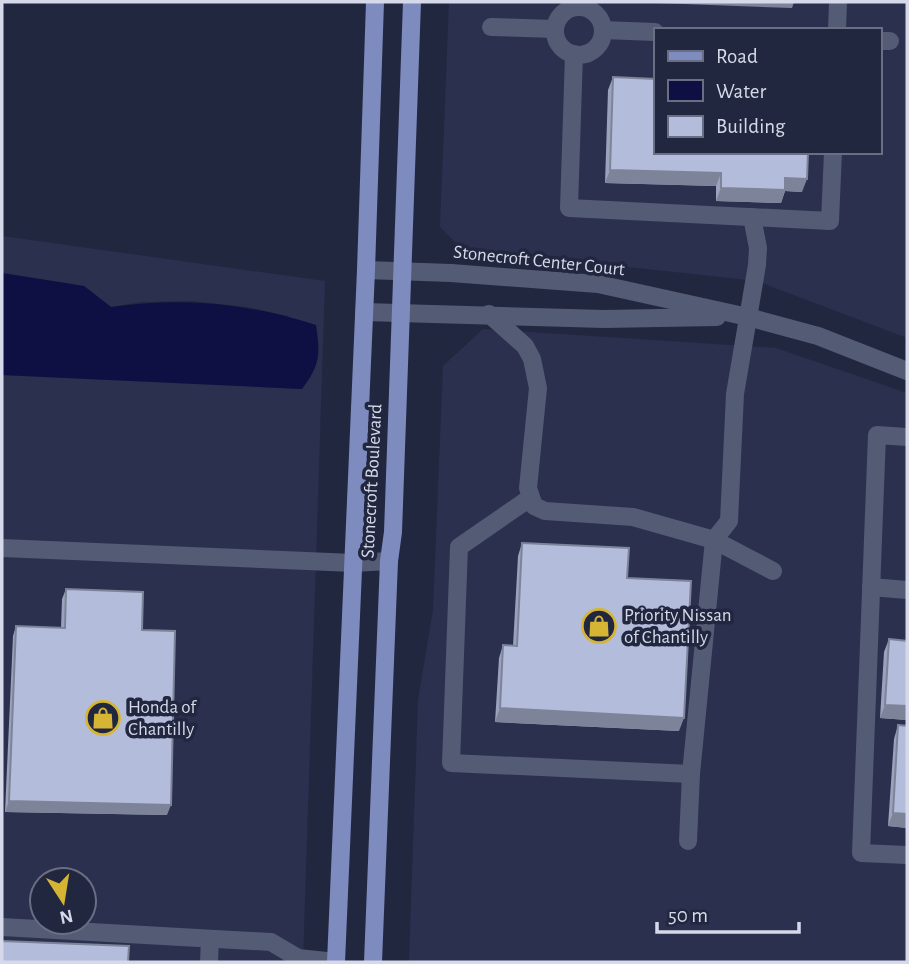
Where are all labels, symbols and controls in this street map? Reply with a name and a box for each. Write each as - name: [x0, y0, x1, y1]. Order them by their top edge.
- legend: [654, 28, 881, 154]
- text: Road: [716, 46, 758, 67]
- text: Water: [716, 81, 766, 102]
- text: Building: [716, 116, 786, 137]
- street label: Stonecroft Center Court: [452, 243, 626, 279]
- street label: Stonecroft Boulevard: [358, 403, 386, 559]
- place label: Priority Nissan of Chantilly: [624, 606, 732, 647]
- shop icon: Priority Nissan of Chantilly: [580, 607, 618, 645]
- place label: Honda of Chantilly: [128, 698, 197, 739]
- shop icon: Honda of Chantilly: [84, 699, 122, 737]
- north arrow: [28, 866, 98, 936]
- scale bar: [657, 890, 799, 934]
- text: N: [58, 905, 75, 927]
- text: 50 m: [668, 905, 708, 926]

